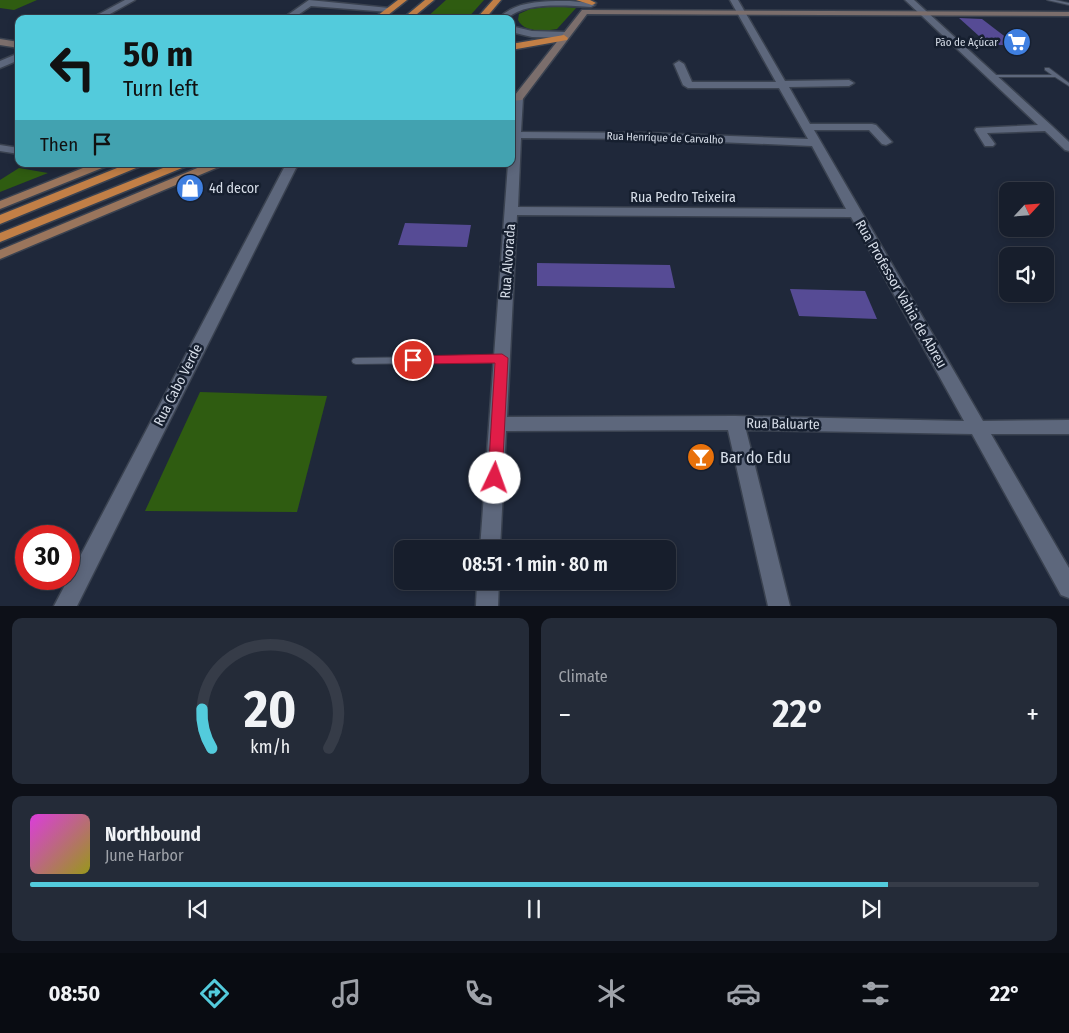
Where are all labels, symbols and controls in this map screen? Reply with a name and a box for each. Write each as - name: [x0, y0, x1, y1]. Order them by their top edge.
- supermarket icon: Pão de Açúcar: [1002, 27, 1032, 57]
- text: 50 m: [123, 33, 193, 75]
- icon: left: [40, 35, 105, 100]
- place label: Pão de Açúcar: [935, 36, 998, 49]
- text: Turn left: [123, 75, 199, 102]
- street label: Rua Henrique de Carvalho: [606, 129, 724, 147]
- icon: arrive: [88, 130, 116, 158]
- text: Then: [40, 133, 78, 156]
- shop icon: 4d decor: [175, 173, 205, 203]
- place label: 4d decor: [209, 180, 259, 197]
- north arrow: [999, 182, 1054, 238]
- map controls: [999, 182, 1054, 302]
- street label: Rua Pedro Teixeira: [630, 189, 736, 206]
- street label: Rua Professor Vahia de Abreu: [852, 217, 950, 371]
- street label: Rua Alvorada: [497, 223, 519, 299]
- button: sound: [999, 247, 1054, 302]
- pin: [392, 339, 434, 381]
- street label: Rua Cabo Verde: [150, 341, 206, 429]
- icon: arrive: [399, 346, 427, 374]
- street label: Rua Baluarte: [746, 415, 820, 433]
- bar icon: Bar do Edu: [686, 442, 716, 472]
- place label: Bar do Edu: [720, 448, 791, 467]
- position arrow: [468, 451, 520, 503]
- speed limit sign: 30: [15, 525, 80, 590]
- text: 08:51 · 1 min · 80 m: [462, 553, 608, 576]
- text: Climate: [559, 667, 608, 686]
- text: 20: [243, 678, 296, 741]
- text: 22°: [772, 691, 825, 737]
- text: −: [559, 698, 571, 731]
- text: +: [1026, 698, 1039, 731]
- text: km/h: [250, 736, 290, 758]
- text: Northbound: [105, 823, 201, 846]
- text: June Harbor: [105, 846, 183, 865]
- icon: previous: [184, 895, 212, 923]
- icon: pause: [520, 895, 548, 923]
- icon: next: [857, 895, 885, 923]
- icon: directions: [197, 976, 232, 1011]
- icon: music: [329, 976, 364, 1011]
- icon: phone: [461, 976, 496, 1011]
- icon: climate: [594, 976, 629, 1011]
- icon: car: [726, 976, 761, 1011]
- icon: filters: [858, 976, 893, 1011]
- text: 08:50: [49, 980, 100, 1007]
- text: 22°: [990, 980, 1020, 1007]

